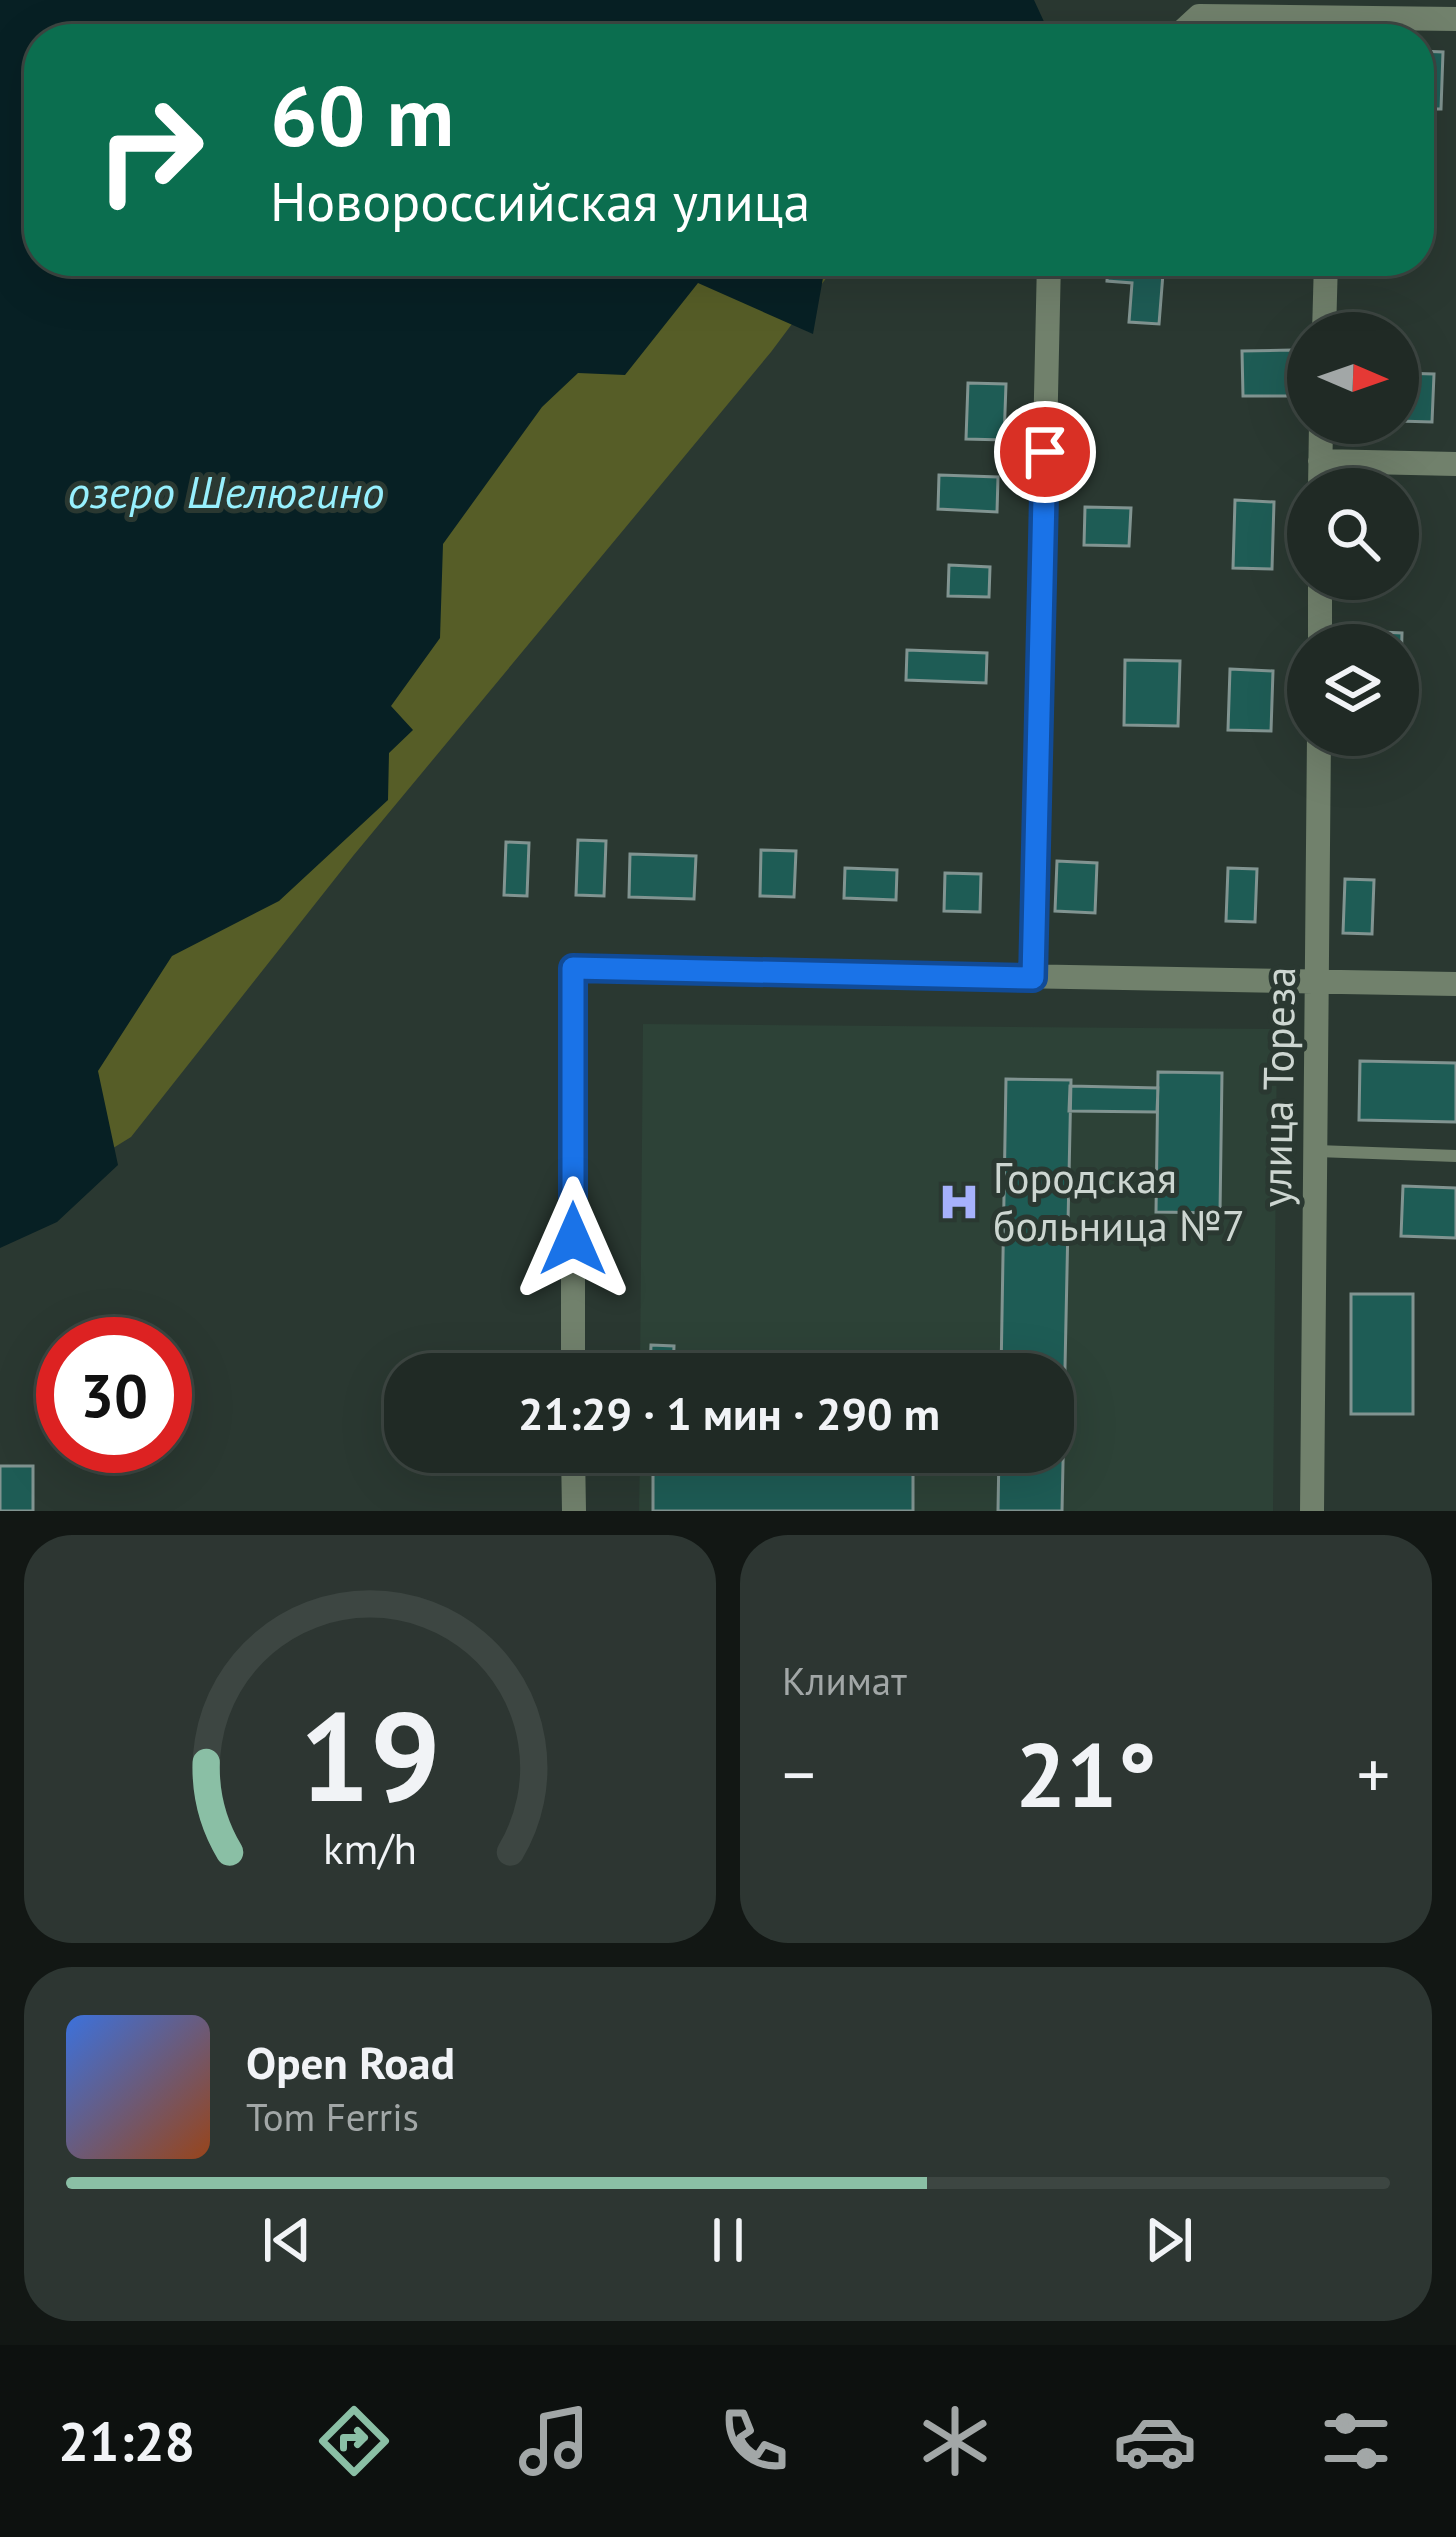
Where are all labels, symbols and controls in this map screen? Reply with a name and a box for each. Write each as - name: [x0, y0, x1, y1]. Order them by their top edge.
- text: 60 m: [270, 60, 454, 169]
- icon: right: [72, 72, 228, 228]
- text: Новороссийская улица: [270, 166, 810, 236]
- north arrow: [1287, 312, 1419, 444]
- map controls: [1287, 312, 1419, 756]
- pin: [994, 401, 1096, 503]
- icon: arrive: [1012, 419, 1078, 485]
- water label: озеро Шелюгино: [67, 462, 385, 520]
- button: search: [1287, 468, 1419, 600]
- button: layers: [1287, 624, 1419, 756]
- street label: улица Тореза: [1248, 966, 1307, 1208]
- place label: Городская больница №7: [993, 1150, 1245, 1253]
- position arrow: [510, 1176, 636, 1302]
- hospital icon: Городская больница №7: [936, 1179, 982, 1225]
- speed limit sign: 30: [36, 1317, 192, 1473]
- text: 21:29 · 1 мин · 290 m: [518, 1384, 940, 1442]
- text: Климат: [782, 1655, 907, 1706]
- text: 19: [299, 1674, 441, 1835]
- text: 21°: [1015, 1715, 1157, 1832]
- text: −: [782, 1731, 815, 1816]
- text: +: [1357, 1731, 1390, 1816]
- text: km/h: [323, 1820, 417, 1876]
- text: Open Road: [246, 2033, 455, 2091]
- text: Tom Ferris: [246, 2091, 419, 2142]
- icon: previous: [254, 2207, 320, 2273]
- icon: pause: [695, 2207, 761, 2273]
- icon: next: [1136, 2207, 1202, 2273]
- icon: directions: [312, 2399, 396, 2483]
- icon: music: [512, 2399, 596, 2483]
- icon: phone: [712, 2399, 796, 2483]
- icon: climate: [913, 2399, 997, 2483]
- icon: car: [1113, 2399, 1197, 2483]
- icon: filters: [1314, 2399, 1398, 2483]
- text: 21:28: [58, 2406, 195, 2476]

